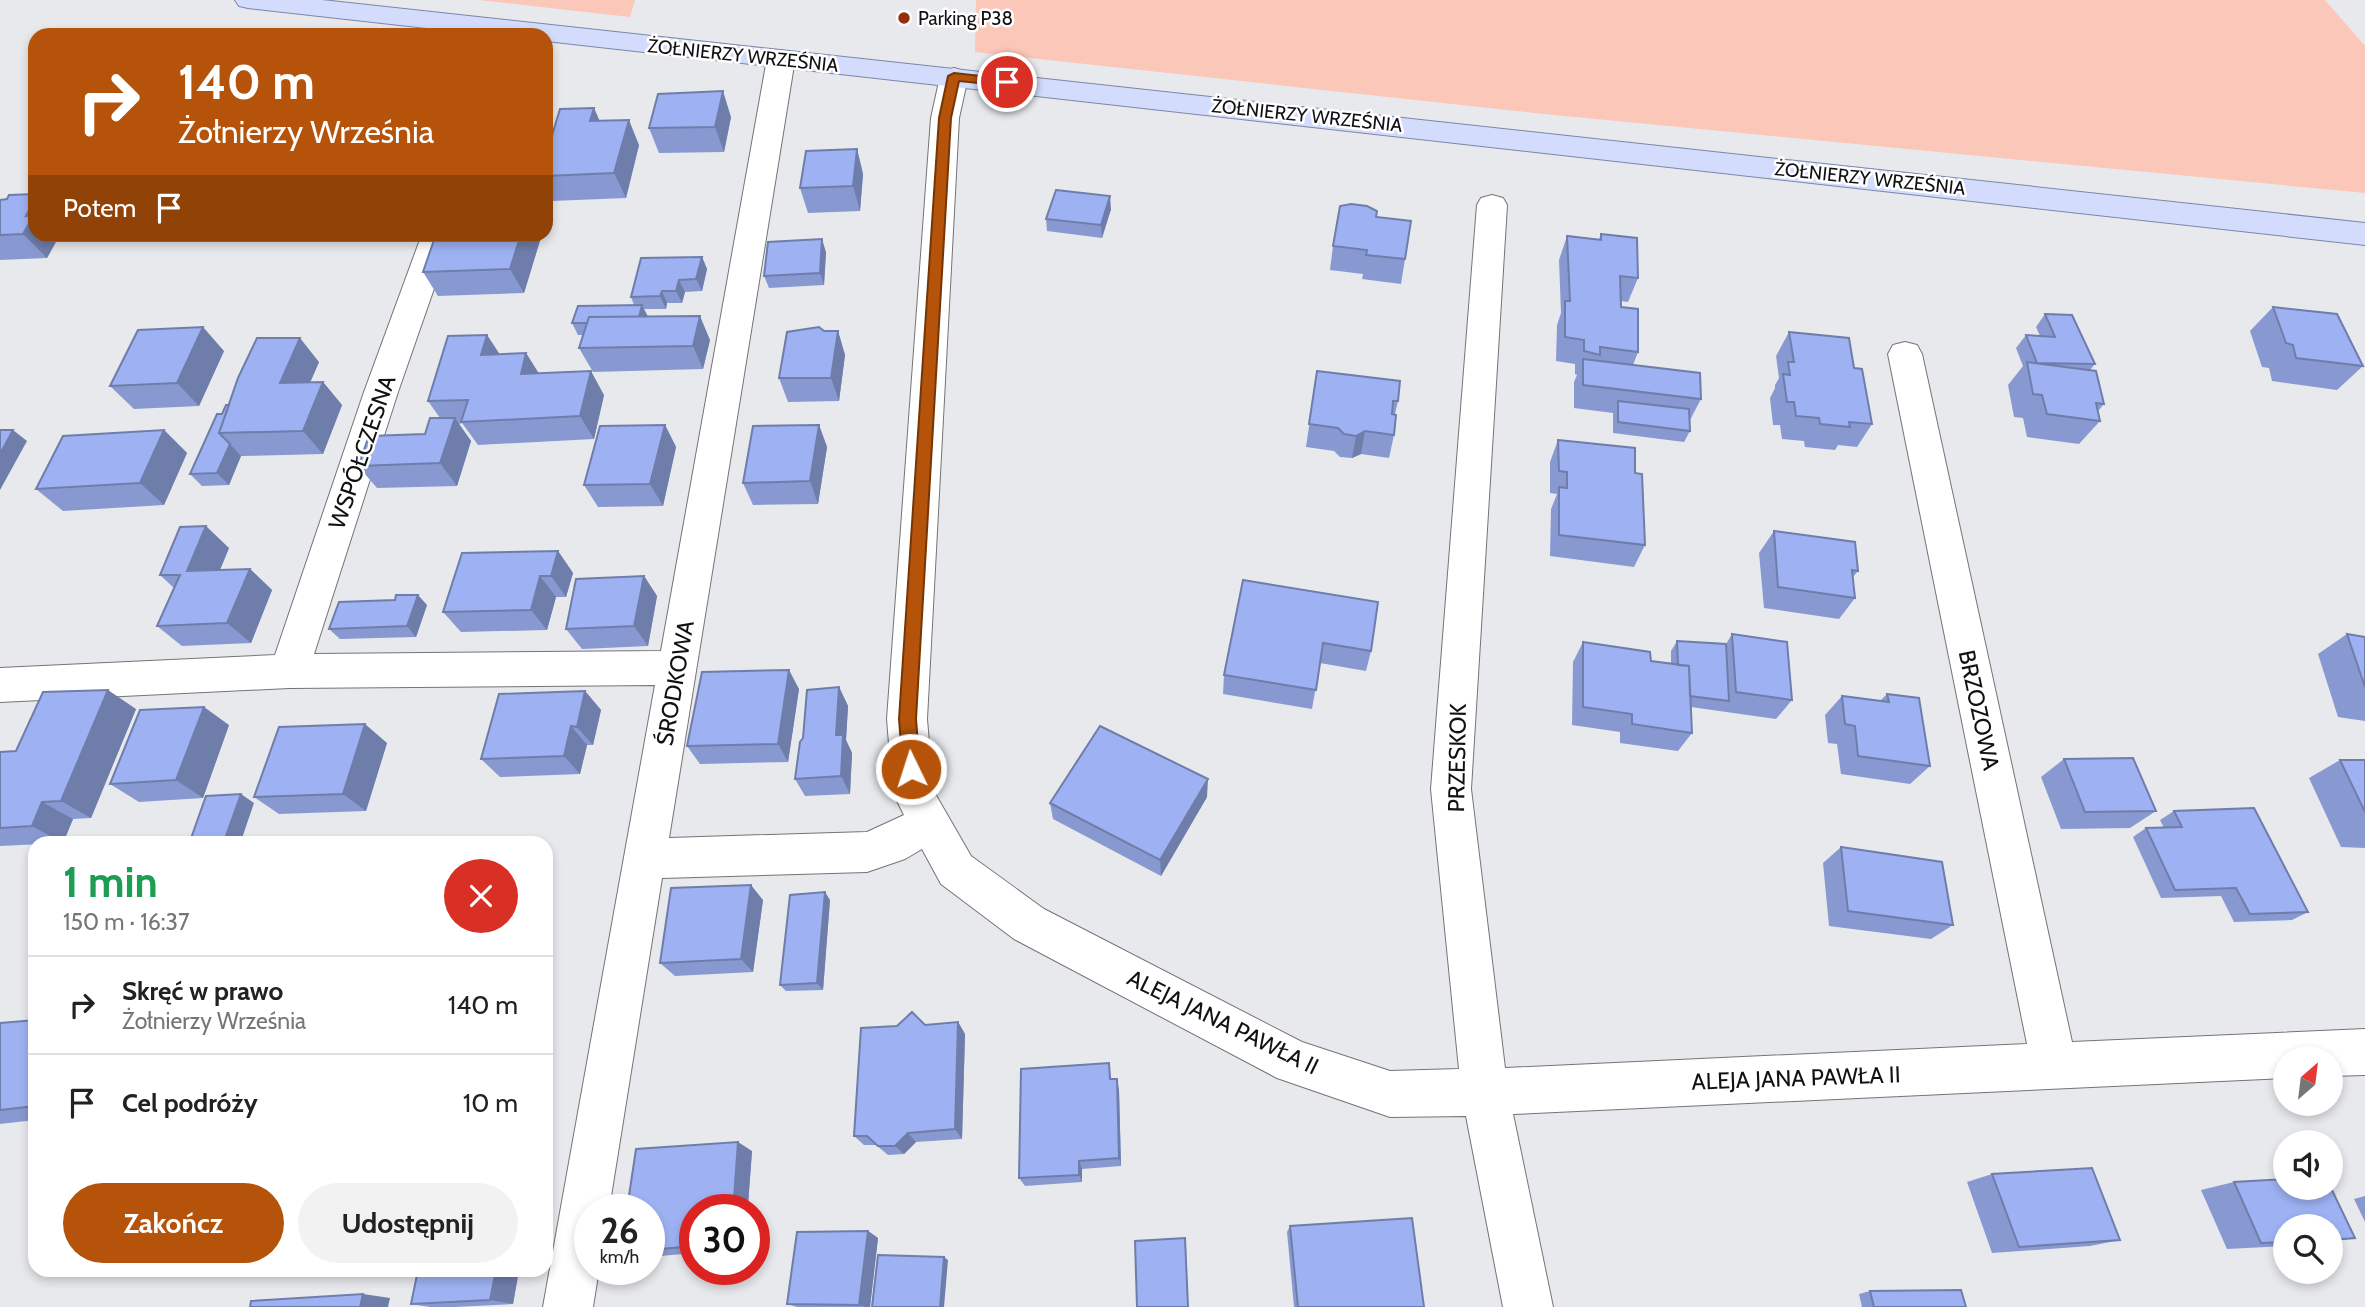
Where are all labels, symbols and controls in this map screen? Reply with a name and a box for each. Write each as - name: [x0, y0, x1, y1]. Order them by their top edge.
- place label: Parking P38: [918, 7, 1013, 30]
- marker: Parking P38: [896, 10, 912, 26]
- street label: ŻOŁNIERZY WRZEŚNIA: [646, 33, 840, 77]
- text: 140 m: [178, 52, 315, 111]
- pin: [977, 52, 1037, 112]
- icon: right: [63, 56, 154, 147]
- icon: arrive: [988, 63, 1026, 101]
- street label: ŻOŁNIERZY WRZEŚNIA: [1210, 93, 1404, 137]
- text: Żołnierzy Września: [178, 112, 434, 151]
- street label: ŻOŁNIERZY WRZEŚNIA: [1773, 156, 1967, 200]
- icon: arrive: [150, 189, 188, 227]
- text: Potem: [63, 192, 136, 224]
- street label: WSPÓŁCZESNA: [323, 371, 401, 533]
- street label: ŚRODKOWA: [650, 618, 700, 748]
- street label: BRZOZOWA: [1953, 647, 2005, 773]
- street label: PRZESKOK: [1442, 703, 1472, 813]
- position arrow: [874, 732, 948, 806]
- text: 1 min: [63, 856, 158, 908]
- button: close: [444, 859, 518, 933]
- text: 150 m · 16:37: [63, 908, 190, 936]
- street label: ALEJA JANA PAWŁA II: [1123, 964, 1323, 1080]
- text: Skręć w prawo: [122, 975, 283, 1007]
- icon: right: [63, 986, 101, 1024]
- text: 140 m: [448, 989, 518, 1021]
- text: Żołnierzy Września: [122, 1007, 306, 1035]
- north arrow: [2273, 1046, 2343, 1116]
- map controls: [2273, 1046, 2343, 1284]
- street label: ALEJA JANA PAWŁA II: [1691, 1060, 1901, 1096]
- icon: arrive: [63, 1084, 101, 1122]
- text: Cel podróży: [122, 1087, 258, 1119]
- text: 10 m: [463, 1087, 518, 1119]
- button: sound: [2273, 1130, 2343, 1200]
- button: Zakończ: [63, 1183, 284, 1263]
- button: Udostępnij: [298, 1183, 518, 1263]
- speed limit sign: 30: [679, 1194, 770, 1285]
- text: 26: [600, 1209, 639, 1252]
- button: search: [2273, 1214, 2343, 1284]
- text: km/h: [600, 1246, 639, 1268]

